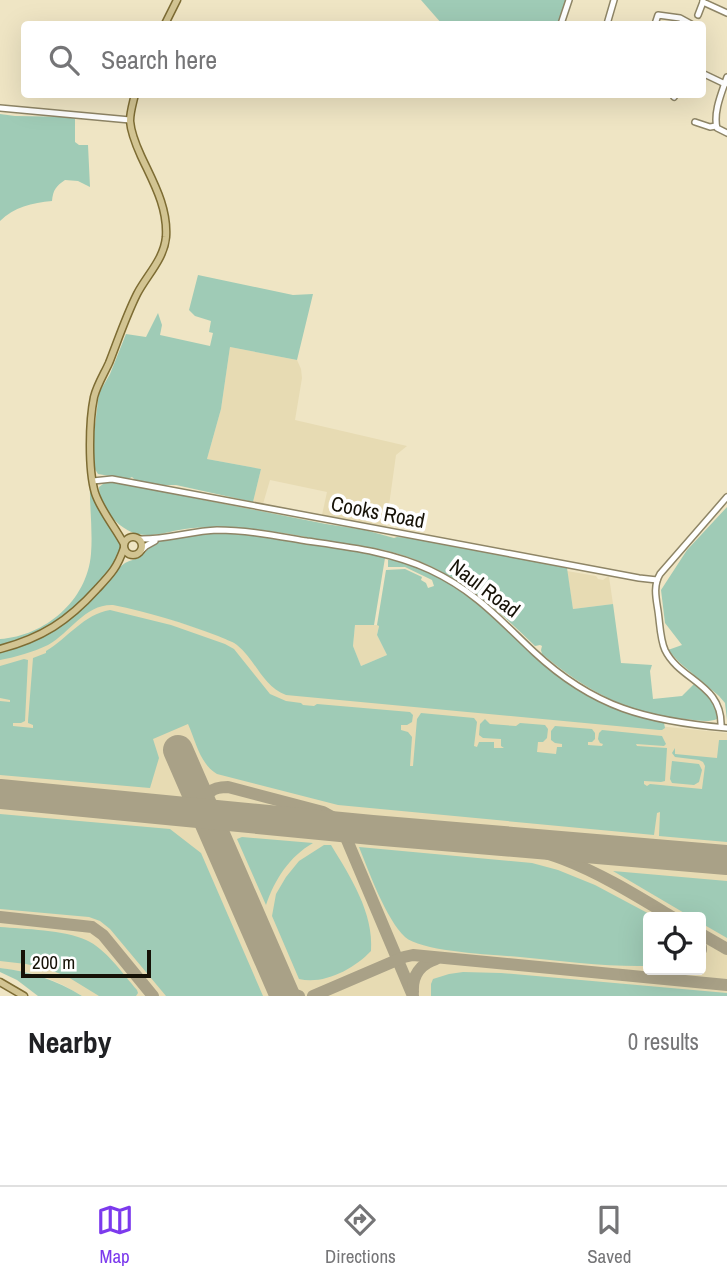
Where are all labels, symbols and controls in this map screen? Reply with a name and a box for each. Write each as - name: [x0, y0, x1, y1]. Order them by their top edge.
- search box: [21, 21, 706, 98]
- icon: search: [45, 41, 83, 79]
- text: Search here: [101, 42, 217, 77]
- street label: Cooks Road: [329, 489, 427, 535]
- street label: Naul Road: [444, 552, 526, 624]
- map controls: [643, 912, 706, 975]
- button: locate: [643, 912, 706, 975]
- scale bar: [21, 947, 150, 979]
- text: 200 m: [32, 949, 75, 975]
- text: Nearby: [28, 1022, 111, 1062]
- text: 0 results: [628, 1026, 699, 1057]
- tab: Map: [96, 1201, 134, 1269]
- tab: Directions: [325, 1201, 396, 1269]
- tab: Saved: [587, 1201, 631, 1269]

